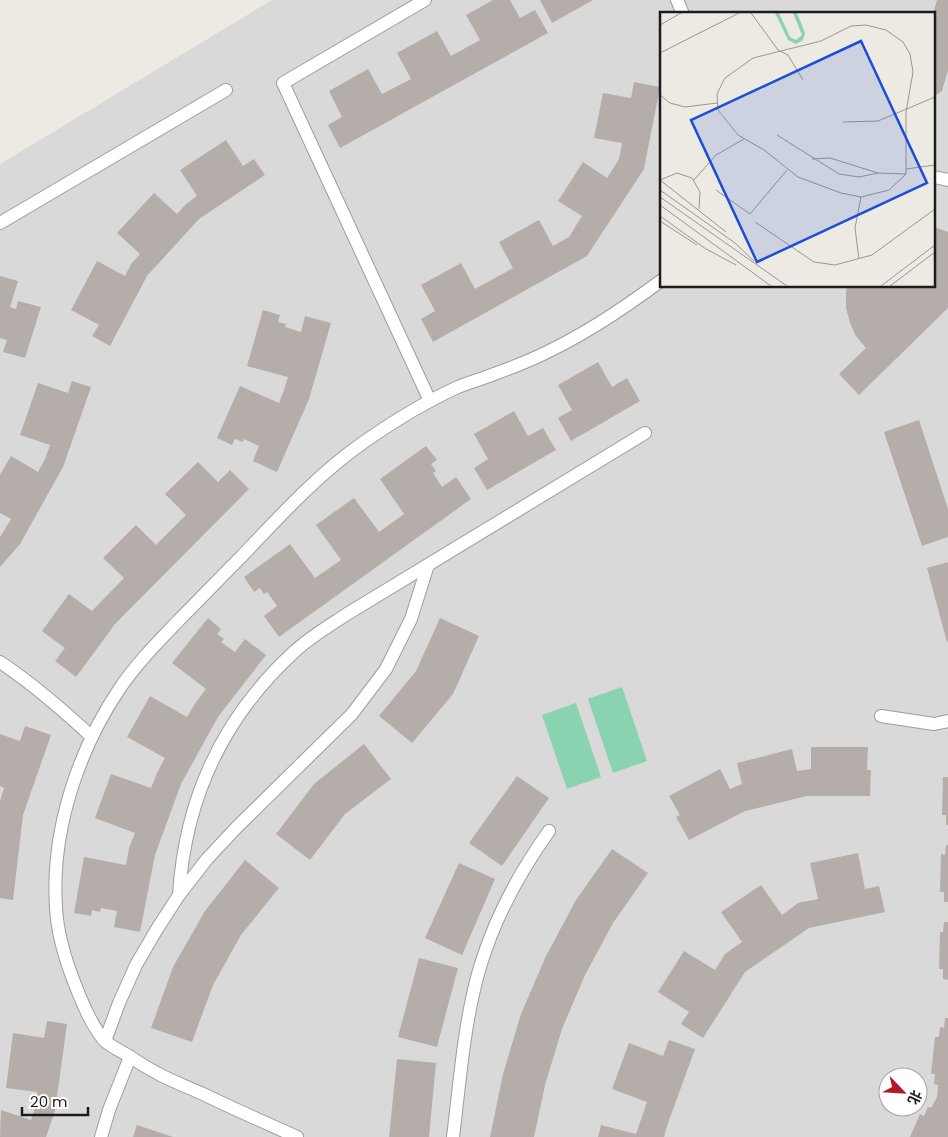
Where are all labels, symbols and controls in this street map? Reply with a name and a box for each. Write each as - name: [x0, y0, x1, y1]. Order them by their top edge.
- inset map: [660, 12, 936, 288]
- north arrow: [878, 1067, 928, 1117]
- scale bar: [22, 1084, 89, 1116]
- text: 北: [903, 1087, 927, 1108]
- text: 20 m: [30, 1091, 68, 1112]

